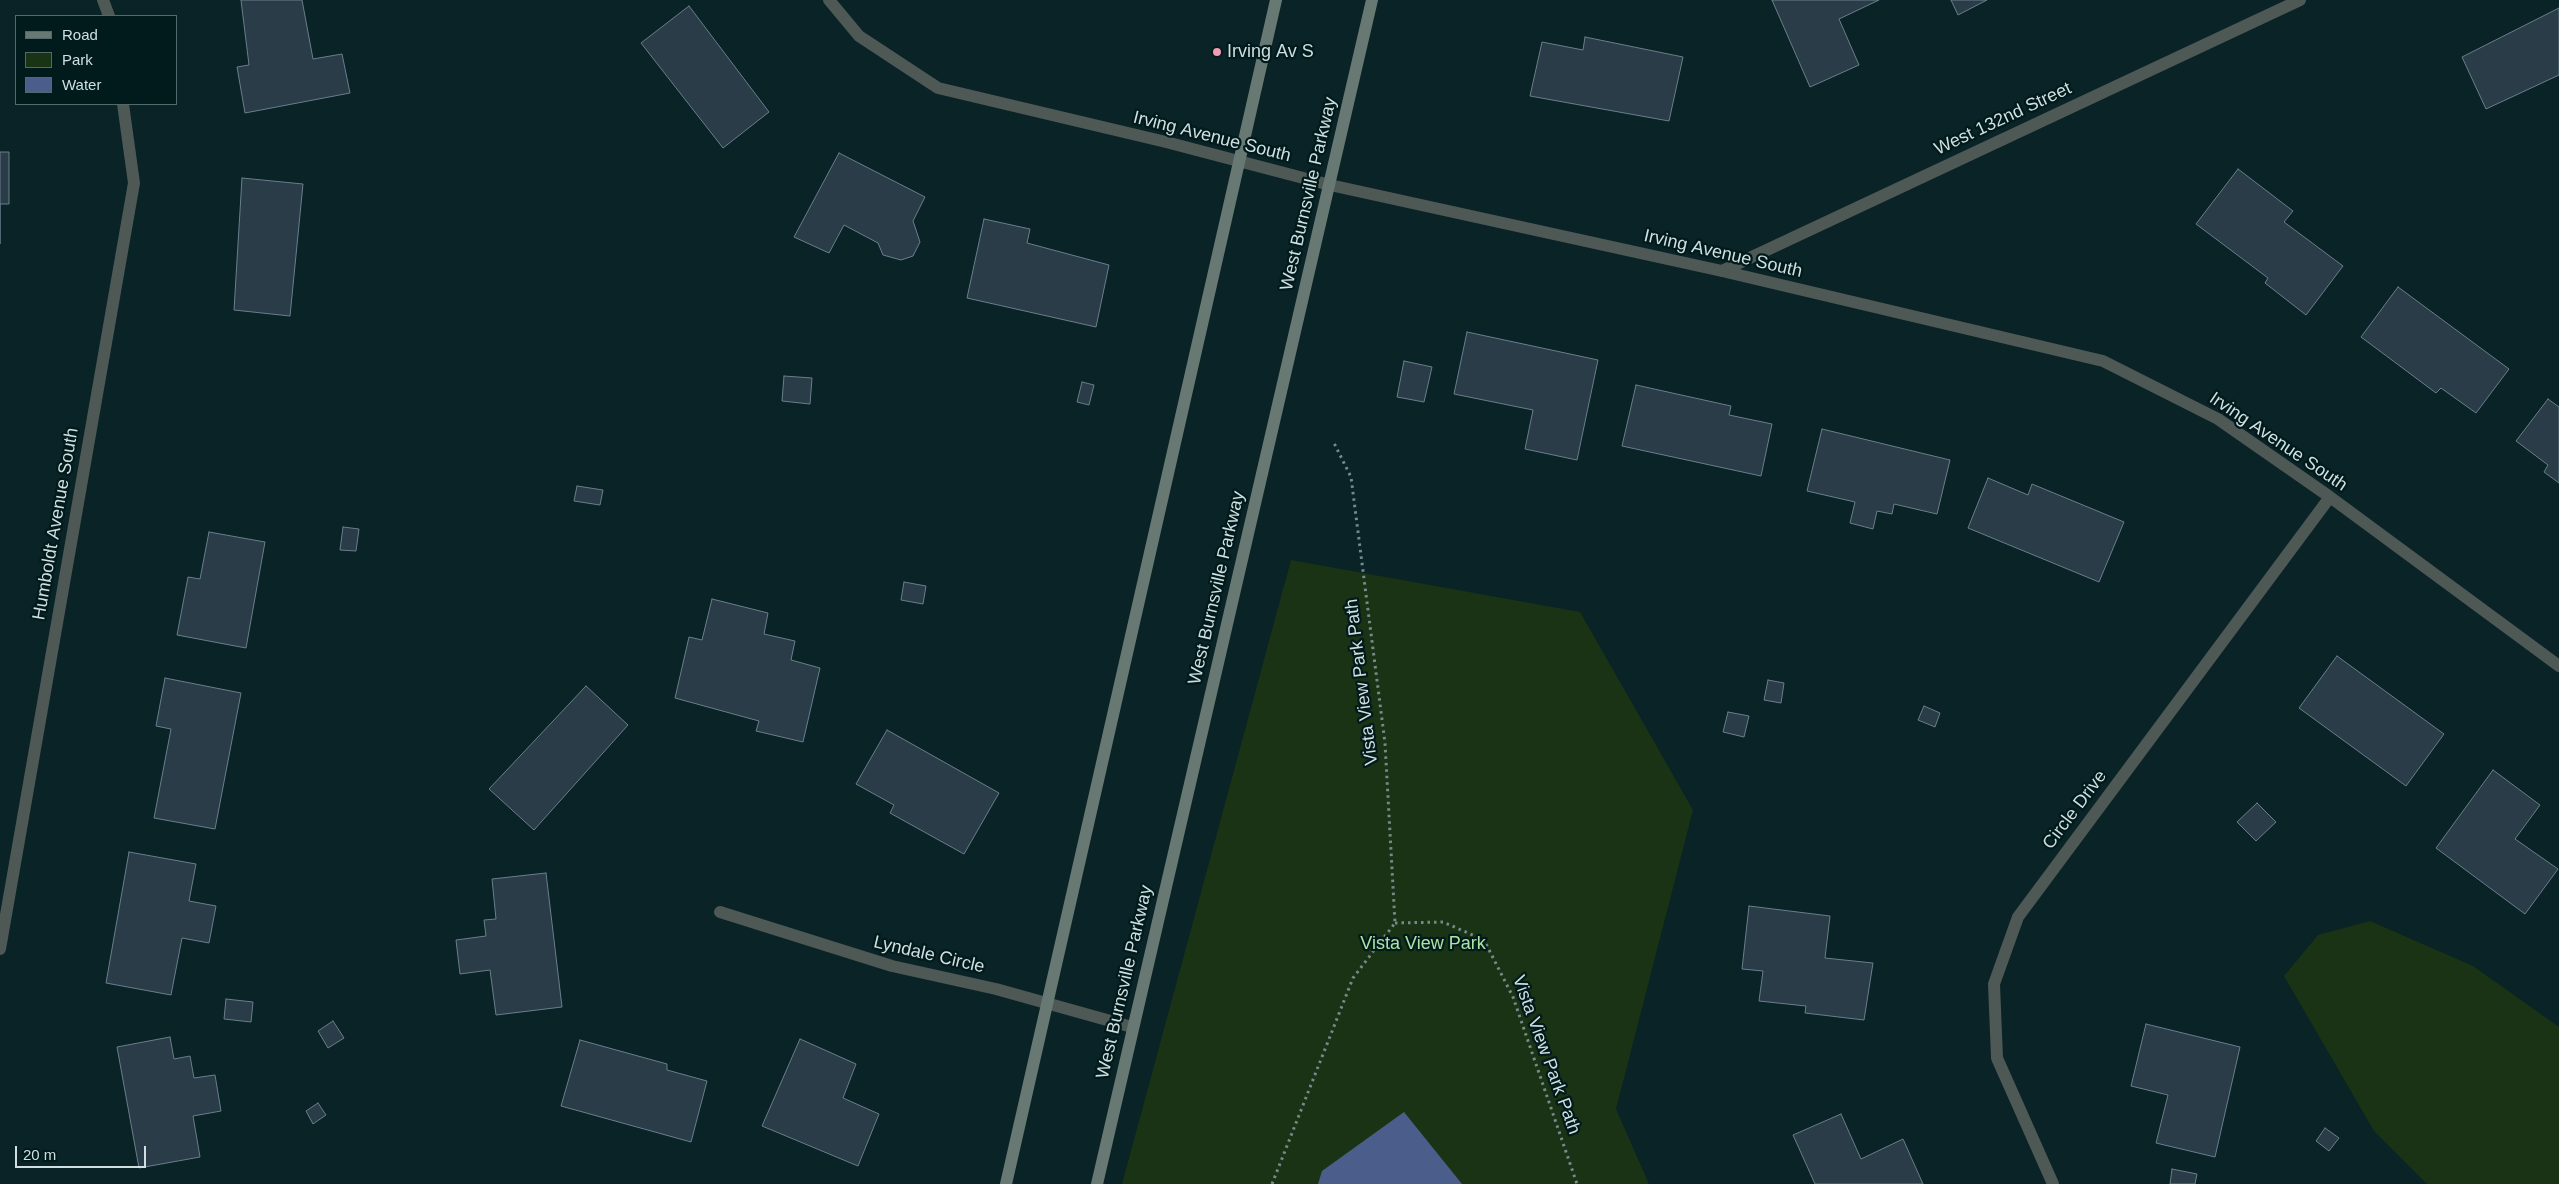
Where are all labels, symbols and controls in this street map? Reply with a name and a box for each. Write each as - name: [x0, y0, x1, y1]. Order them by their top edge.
- legend: [15, 15, 178, 105]
- text: Road: [62, 26, 98, 43]
- place label: Irving Av S: [1227, 41, 1314, 63]
- marker: Irving Av S: [1211, 46, 1223, 58]
- text: Park: [62, 51, 93, 68]
- text: Water: [62, 76, 101, 93]
- street label: West 132nd Street: [1931, 78, 2075, 160]
- street label: West Burnsville Parkway: [1276, 95, 1342, 293]
- street label: Irving Avenue South: [1131, 107, 1293, 167]
- street label: Irving Avenue South: [1642, 225, 1804, 283]
- street label: Irving Avenue South: [2205, 388, 2351, 496]
- street label: Humboldt Avenue South: [28, 426, 84, 622]
- street label: West Burnsville Parkway: [1184, 489, 1250, 687]
- street label: Vista View Park Path: [1341, 598, 1383, 766]
- street label: Circle Drive: [2038, 766, 2112, 854]
- street label: West Burnsville Parkway: [1092, 883, 1158, 1081]
- street label: Lyndale Circle: [871, 932, 987, 978]
- park label: Vista View Park: [1360, 933, 1486, 955]
- street label: Vista View Park Path: [1507, 973, 1585, 1137]
- scale bar: [18, 1136, 149, 1168]
- text: 20 m: [23, 1146, 56, 1163]

